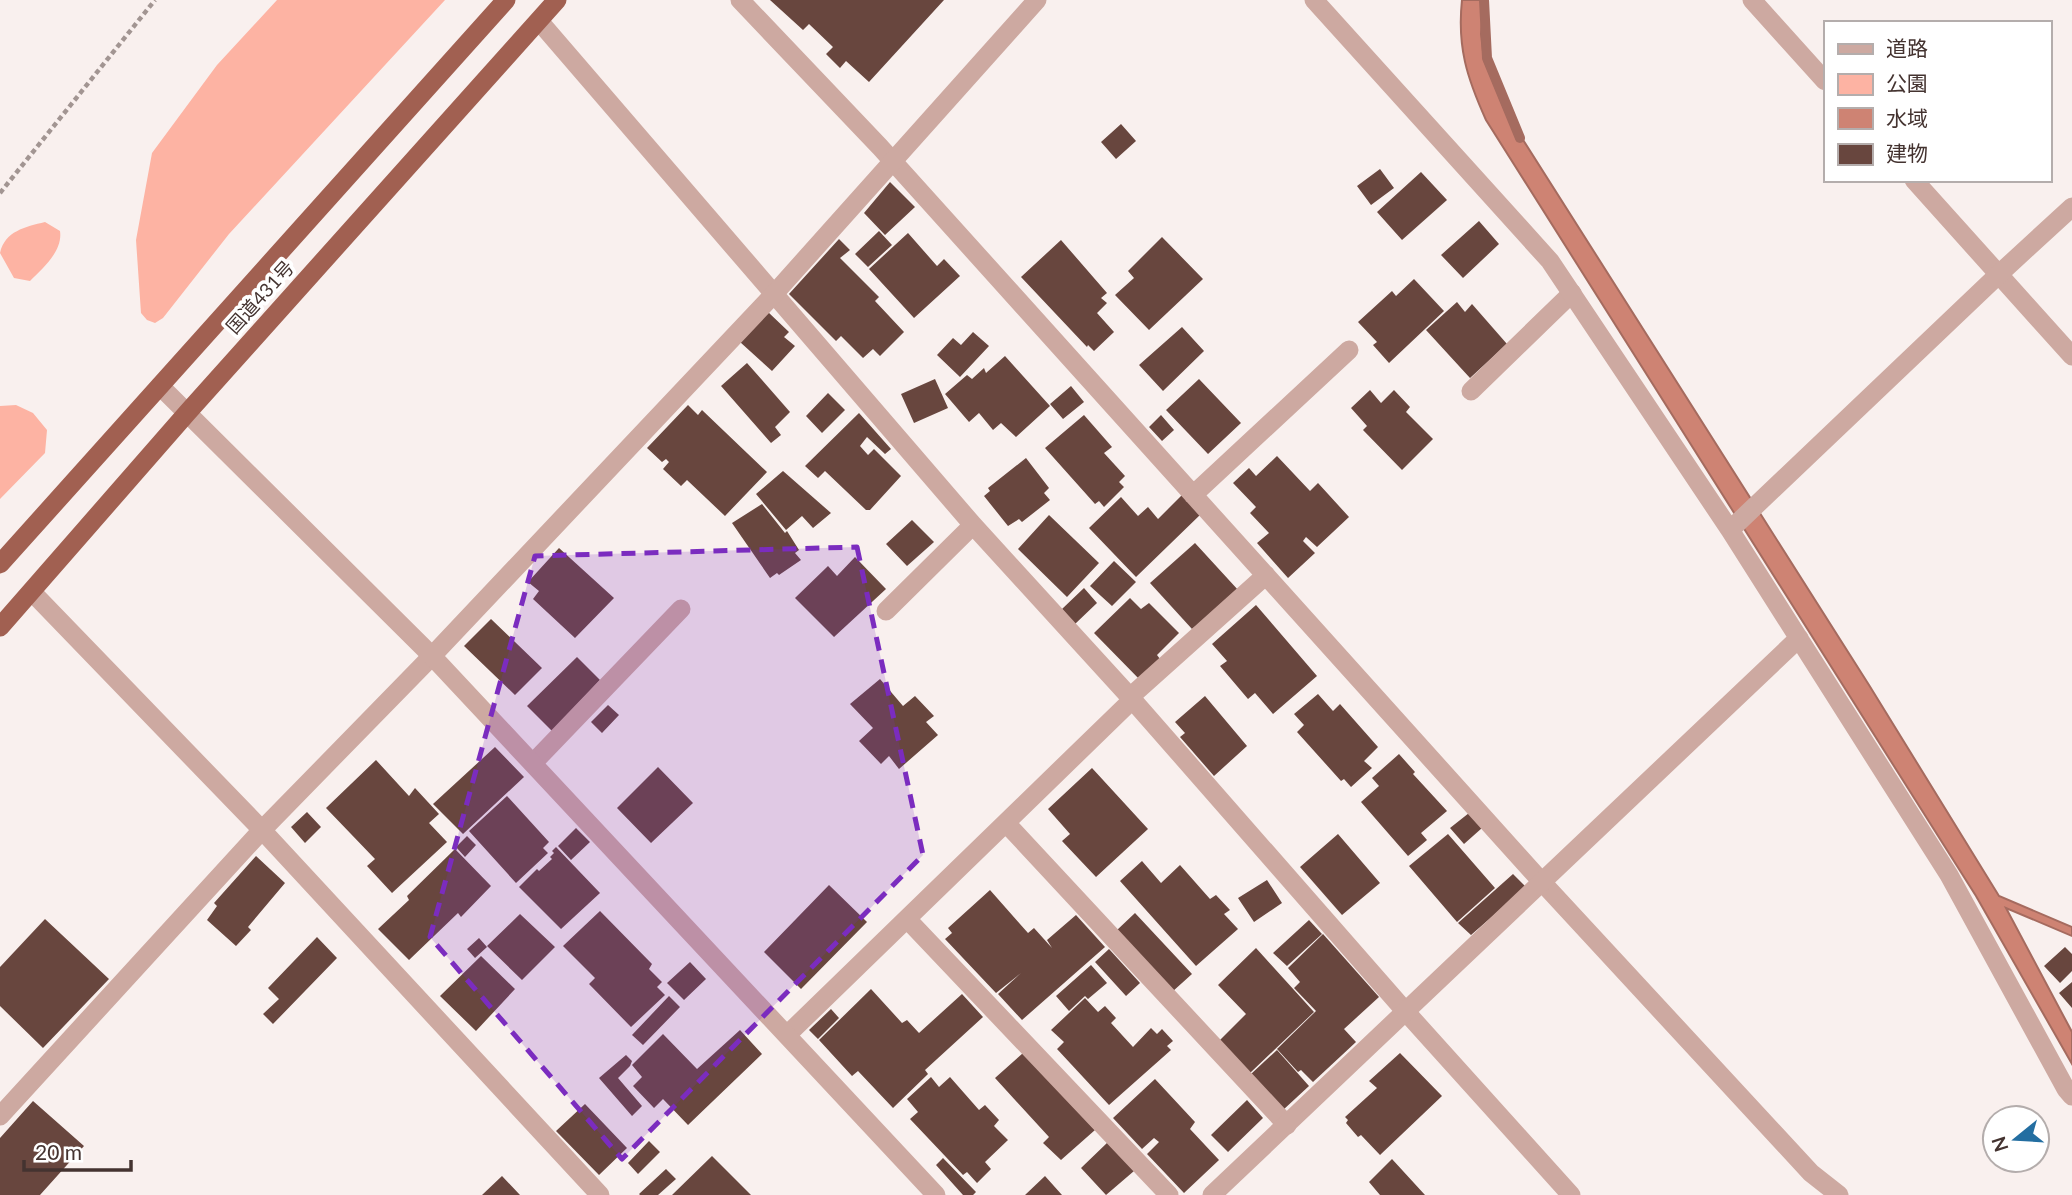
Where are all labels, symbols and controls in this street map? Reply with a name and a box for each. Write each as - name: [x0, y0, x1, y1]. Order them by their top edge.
- legend: [1824, 21, 2051, 182]
- text: 道路: [1886, 35, 1928, 60]
- text: 公園: [1886, 70, 1928, 95]
- text: 水域: [1886, 105, 1928, 130]
- text: 建物: [1886, 140, 1928, 165]
- street label: 国道431号: [221, 256, 298, 338]
- north arrow: [1981, 1104, 2051, 1174]
- scale bar: [24, 1128, 131, 1172]
- text: N: [1986, 1134, 2013, 1155]
- text: 20 m: [35, 1139, 82, 1164]

